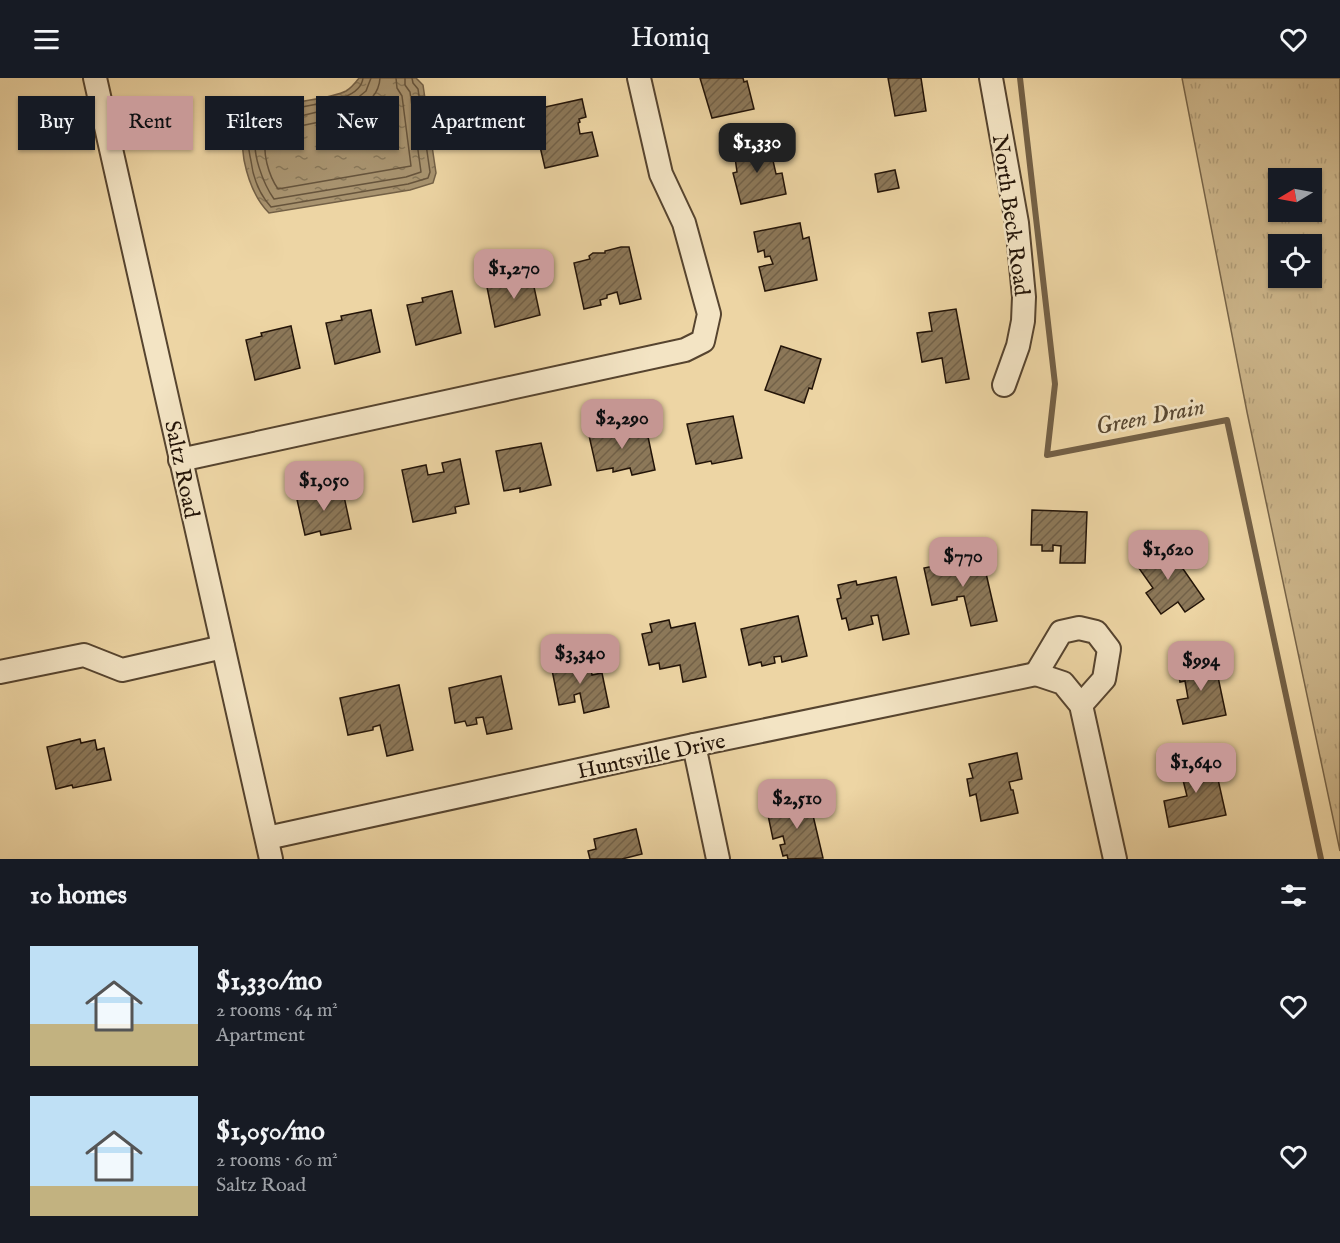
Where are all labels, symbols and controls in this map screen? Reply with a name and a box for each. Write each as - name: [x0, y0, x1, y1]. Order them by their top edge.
- text: Homiq: [631, 22, 709, 56]
- icon: menu: [30, 23, 63, 56]
- icon: heart: [1277, 23, 1310, 56]
- chip: Buy: [18, 96, 95, 150]
- chip: Rent: [107, 96, 193, 150]
- chip: Filters: [205, 96, 304, 150]
- chip: New: [316, 96, 399, 150]
- chip: Apartment: [411, 96, 546, 150]
- pin: $1,330: [708, 123, 806, 174]
- text: $1,330: [733, 130, 781, 155]
- street label: North Beck Road: [985, 133, 1035, 298]
- north arrow: [1268, 168, 1322, 222]
- map controls: [1268, 168, 1322, 288]
- button: locate: [1268, 234, 1322, 288]
- pin: $1,270: [465, 249, 563, 300]
- text: $1,270: [488, 256, 540, 281]
- water label: Green Drain: [1093, 392, 1208, 443]
- pin: $2,290: [573, 399, 671, 450]
- text: $2,290: [595, 406, 649, 431]
- street label: Saltz Road: [157, 418, 205, 521]
- pin: $1,050: [275, 461, 373, 512]
- text: $1,050: [299, 468, 349, 493]
- pin: $1,620: [1119, 530, 1217, 581]
- pin: $770: [927, 537, 999, 588]
- text: $1,620: [1142, 537, 1194, 562]
- text: $770: [943, 544, 983, 569]
- pin: $3,340: [531, 634, 629, 685]
- text: $3,340: [555, 641, 605, 666]
- pin: $994: [1165, 641, 1237, 692]
- text: $994: [1182, 648, 1220, 673]
- street label: Huntsville Drive: [575, 728, 728, 786]
- pin: $1,640: [1147, 743, 1245, 794]
- text: $1,640: [1170, 750, 1222, 775]
- pin: $2,510: [748, 779, 846, 830]
- text: $2,510: [772, 786, 822, 811]
- text: 10 homes: [30, 879, 127, 912]
- icon: filters: [1277, 879, 1310, 912]
- text: $1,330/mo: [216, 965, 322, 998]
- icon: home: [78, 970, 150, 1042]
- icon: heart: [1277, 990, 1310, 1023]
- text: 2 rooms · 64 m²: [216, 998, 338, 1023]
- text: Apartment: [216, 1023, 305, 1048]
- text: $1,050/mo: [216, 1115, 325, 1148]
- icon: home: [78, 1120, 150, 1192]
- icon: heart: [1277, 1140, 1310, 1173]
- text: 2 rooms · 60 m²: [216, 1148, 338, 1173]
- text: Saltz Road: [216, 1173, 306, 1198]

